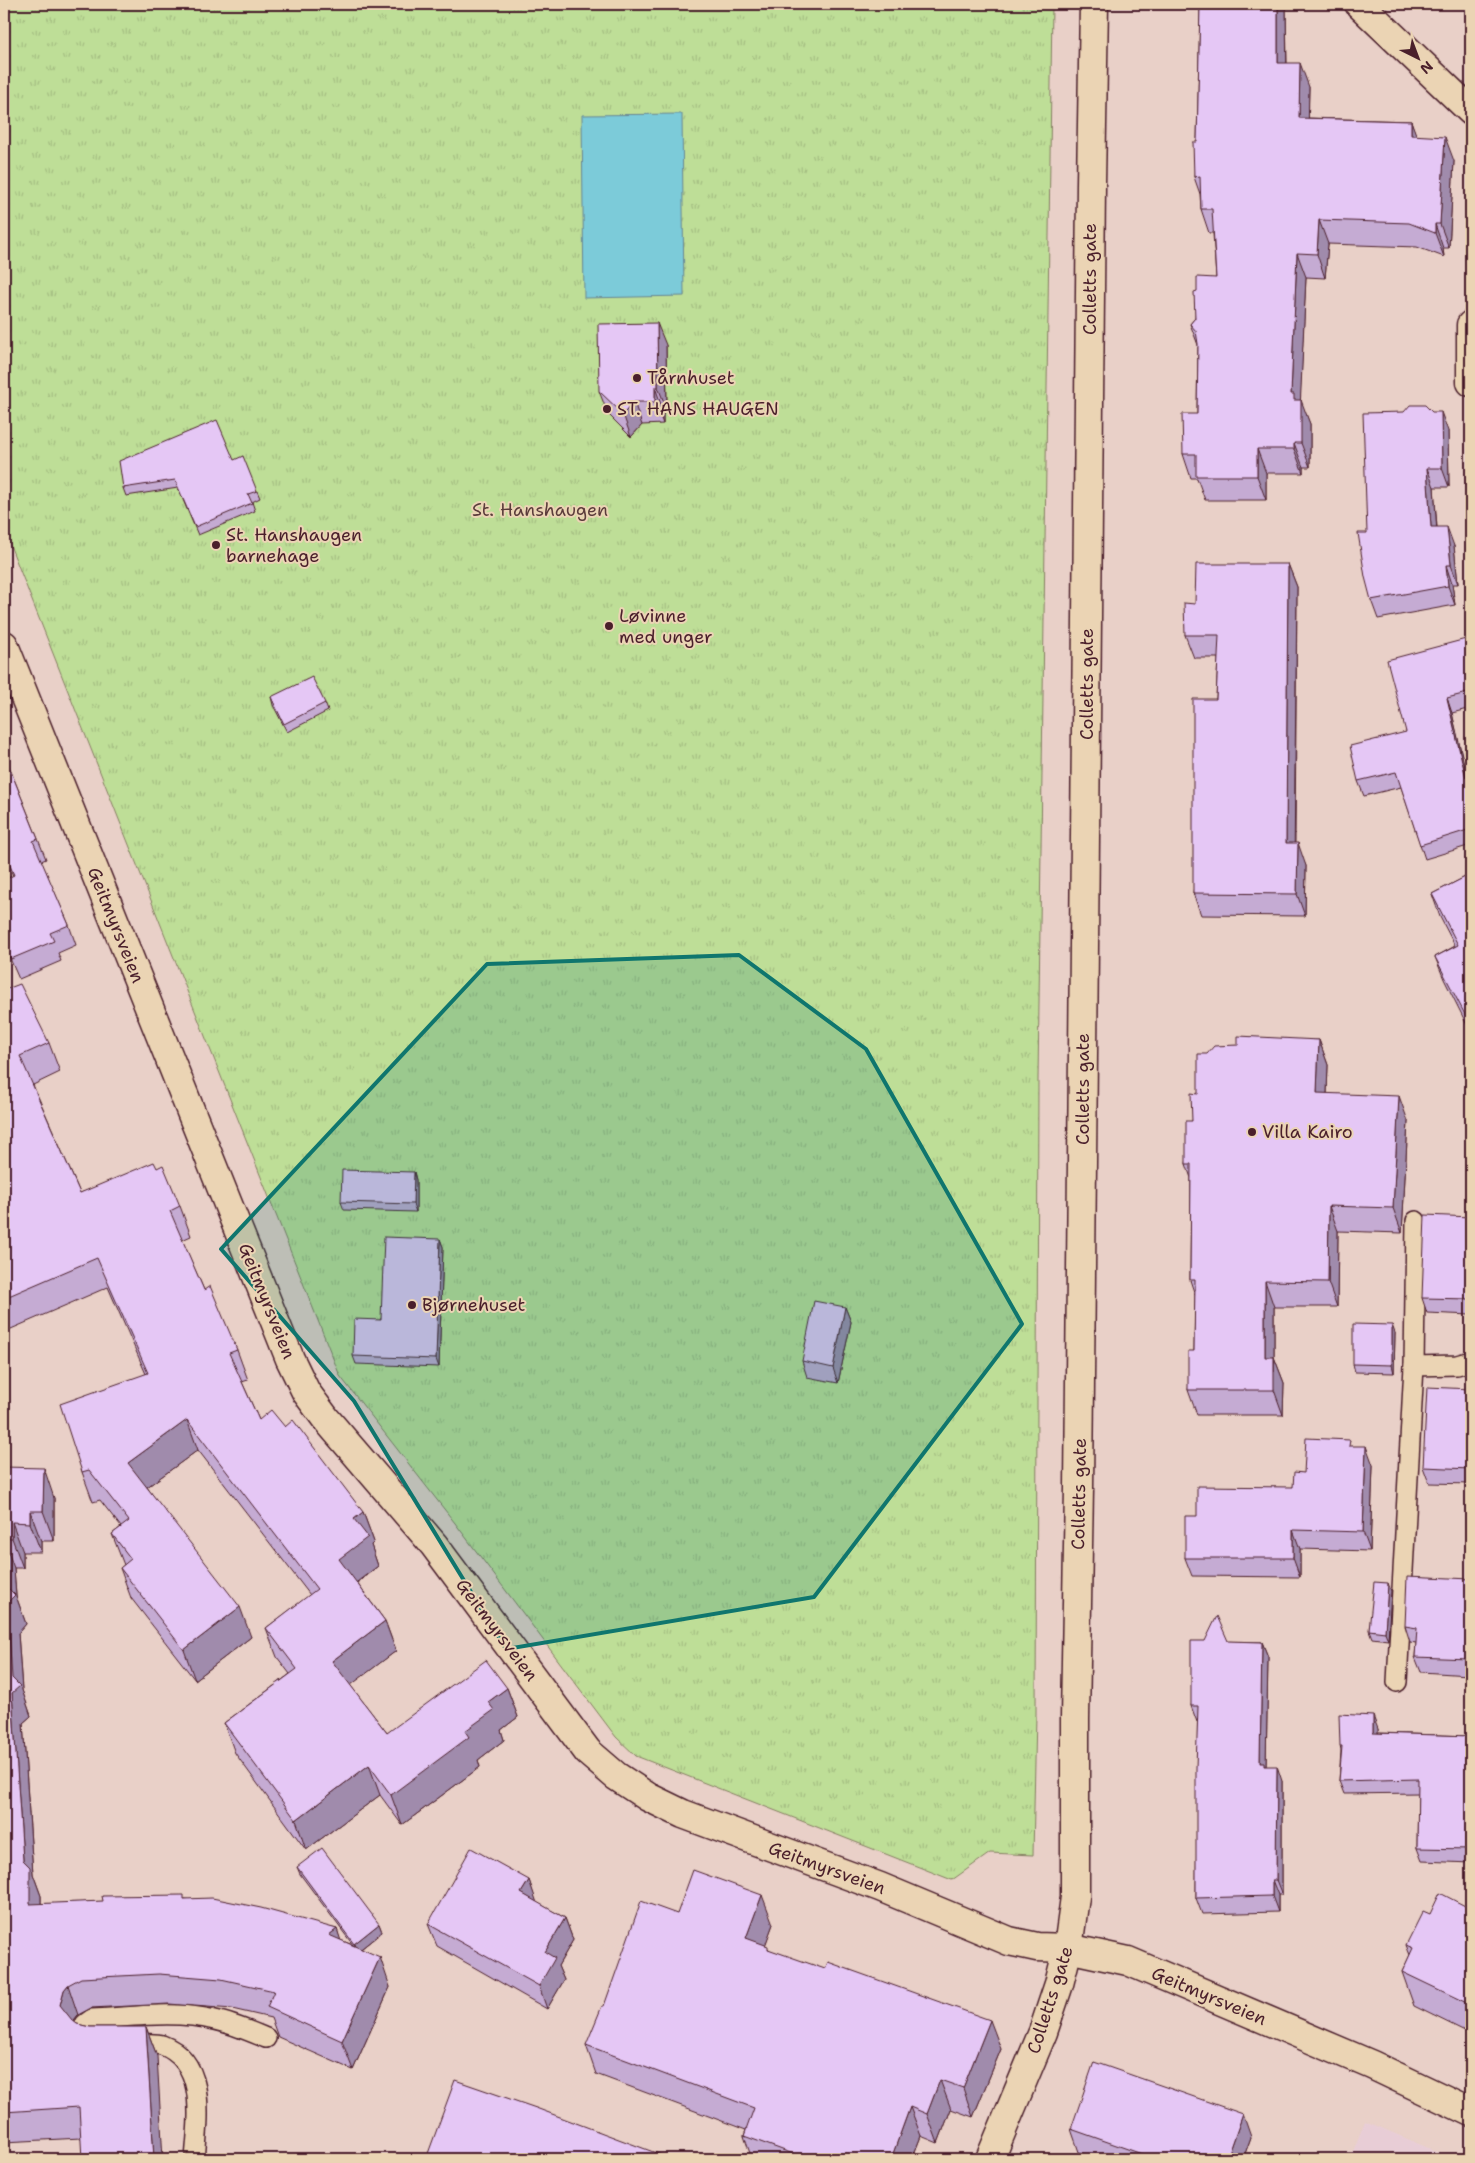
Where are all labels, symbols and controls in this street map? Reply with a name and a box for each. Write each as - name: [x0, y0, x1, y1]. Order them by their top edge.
- north arrow: [1392, 32, 1442, 82]
- text: N: [1417, 57, 1437, 78]
- street label: Colletts gate: [1078, 223, 1102, 335]
- place label: Tårnhuset: [647, 366, 735, 390]
- marker: Tårnhuset: [631, 372, 643, 384]
- place label: ST. HANS HAUGEN: [617, 397, 779, 421]
- marker: ST. HANS HAUGEN: [601, 403, 613, 415]
- park label: St. Hanshaugen: [472, 498, 608, 522]
- place label: St. Hanshaugen barnehage: [226, 523, 362, 568]
- marker: St. Hanshaugen barnehage: [210, 539, 222, 551]
- place label: Løvinne med unger: [619, 604, 713, 649]
- marker: Løvinne med unger: [603, 620, 615, 632]
- street label: Colletts gate: [1075, 628, 1099, 740]
- street label: Geitmyrsveien: [82, 864, 150, 986]
- street label: Colletts gate: [1071, 1033, 1095, 1145]
- place label: Villa Kairo: [1262, 1120, 1353, 1144]
- marker: Villa Kairo: [1246, 1126, 1258, 1138]
- street label: Geitmyrsveien: [233, 1240, 301, 1362]
- place label: Bjørnehuset: [422, 1293, 526, 1317]
- marker: Bjørnehuset: [406, 1299, 418, 1311]
- street label: Colletts gate: [1066, 1438, 1092, 1550]
- street label: Geitmyrsveien: [450, 1574, 544, 1686]
- street label: Geitmyrsveien: [765, 1836, 889, 1900]
- street label: Colletts gate: [1021, 1943, 1079, 2057]
- street label: Geitmyrsveien: [1148, 1961, 1270, 2031]

